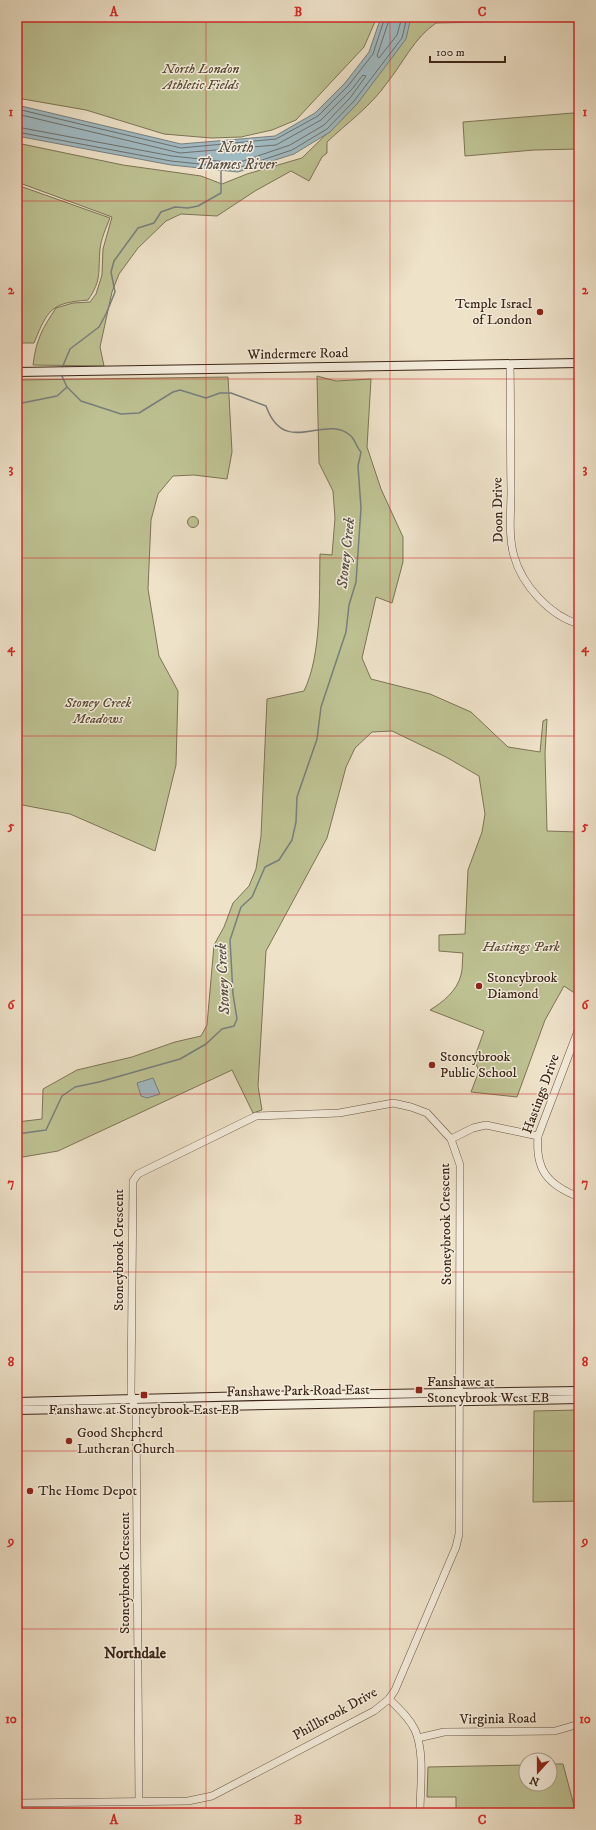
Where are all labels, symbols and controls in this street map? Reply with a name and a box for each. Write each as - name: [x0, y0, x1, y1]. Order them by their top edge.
- text: A: [109, 4, 119, 20]
- text: B: [294, 4, 302, 20]
- text: C: [478, 4, 487, 20]
- scale bar: [430, 38, 505, 64]
- text: 100 m: [436, 45, 465, 60]
- park label: North London Athletic Fields: [161, 60, 240, 94]
- text: 1: [9, 104, 14, 120]
- text: 1: [583, 104, 588, 120]
- water label: North Thames River: [196, 138, 278, 174]
- text: 2: [8, 282, 15, 298]
- text: 2: [582, 282, 589, 298]
- place label: Temple Israel of London: [455, 295, 533, 329]
- marker: Temple Israel of London: [535, 307, 545, 317]
- street label: Windermere Road: [246, 344, 349, 364]
- text: 3: [9, 461, 14, 477]
- text: 3: [583, 461, 588, 477]
- street label: Doon Drive: [488, 477, 508, 543]
- water label: Stoney Creek: [333, 516, 359, 591]
- text: 4: [6, 640, 15, 657]
- text: 4: [580, 640, 589, 657]
- park label: Stoney Creek Meadows: [64, 694, 131, 728]
- text: 5: [7, 818, 15, 834]
- text: 5: [581, 818, 589, 834]
- park label: Hastings Park: [481, 938, 560, 956]
- water label: Stoney Creek: [212, 942, 234, 1016]
- place label: Stoneybrook Diamond: [487, 969, 558, 1003]
- marker: Stoneybrook Diamond: [474, 981, 484, 991]
- text: 6: [8, 997, 16, 1013]
- text: 6: [582, 997, 590, 1013]
- place label: Stoneybrook Public School: [440, 1048, 517, 1082]
- street label: Hastings Drive: [518, 1052, 564, 1136]
- marker: Stoneybrook Public School: [427, 1060, 437, 1070]
- street label: Stoneybrook Crescent: [436, 1162, 456, 1285]
- text: 7: [8, 1175, 15, 1191]
- text: 7: [582, 1175, 589, 1191]
- street label: Stoneybrook Crescent: [110, 1188, 128, 1311]
- text: 8: [8, 1354, 15, 1370]
- text: 8: [582, 1354, 589, 1370]
- place label: Fanshawe at Stoneybrook West EB: [427, 1373, 550, 1407]
- street label: Fanshawe Park Road East: [226, 1381, 370, 1401]
- marker: Fanshawe at Stoneybrook West EB: [414, 1385, 424, 1395]
- marker: Fanshawe at Stoneybrook East EB: [139, 1390, 149, 1400]
- place label: Fanshawe at Stoneybrook East EB: [49, 1401, 240, 1419]
- place label: Good Shepherd Lutheran Church: [77, 1424, 175, 1458]
- marker: Good Shepherd Lutheran Church: [64, 1436, 74, 1446]
- place label: The Home Depot: [38, 1482, 137, 1500]
- marker: The Home Depot: [25, 1486, 35, 1496]
- street label: Stoneybrook Crescent: [116, 1511, 134, 1634]
- text: 9: [7, 1533, 14, 1549]
- text: 9: [581, 1533, 588, 1549]
- district label: Northdale: [104, 1644, 167, 1663]
- street label: Phillbrook Drive: [290, 1683, 381, 1745]
- street label: Virginia Road: [458, 1709, 537, 1729]
- text: 10: [5, 1711, 17, 1727]
- text: 10: [579, 1711, 591, 1727]
- north arrow: [518, 1752, 558, 1792]
- text: N: [528, 1772, 541, 1789]
- text: A: [109, 1812, 119, 1828]
- text: B: [294, 1812, 302, 1828]
- text: C: [478, 1812, 487, 1828]

